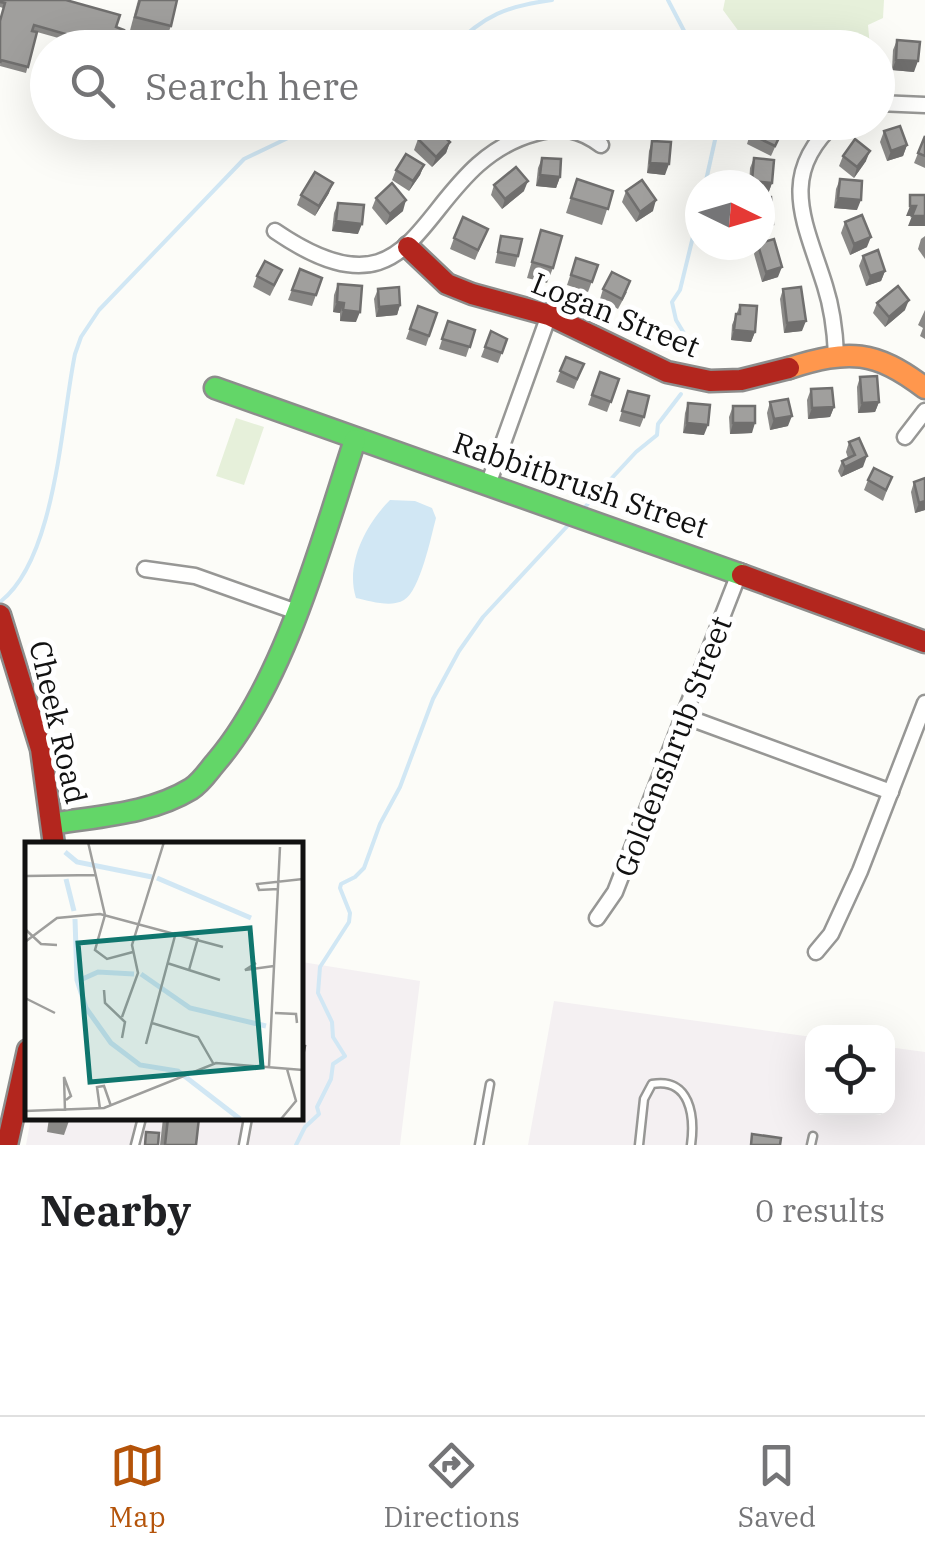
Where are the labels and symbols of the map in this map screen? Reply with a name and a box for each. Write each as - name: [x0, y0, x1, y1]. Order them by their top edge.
- north arrow: [685, 170, 775, 260]
- street label: Logan Street: [526, 263, 706, 365]
- street label: Rabbitbrush Street: [448, 422, 714, 546]
- street label: Goldenshrub Street: [604, 610, 740, 882]
- street label: Cheek Road: [21, 637, 97, 807]
- inset map: [25, 842, 302, 1120]

